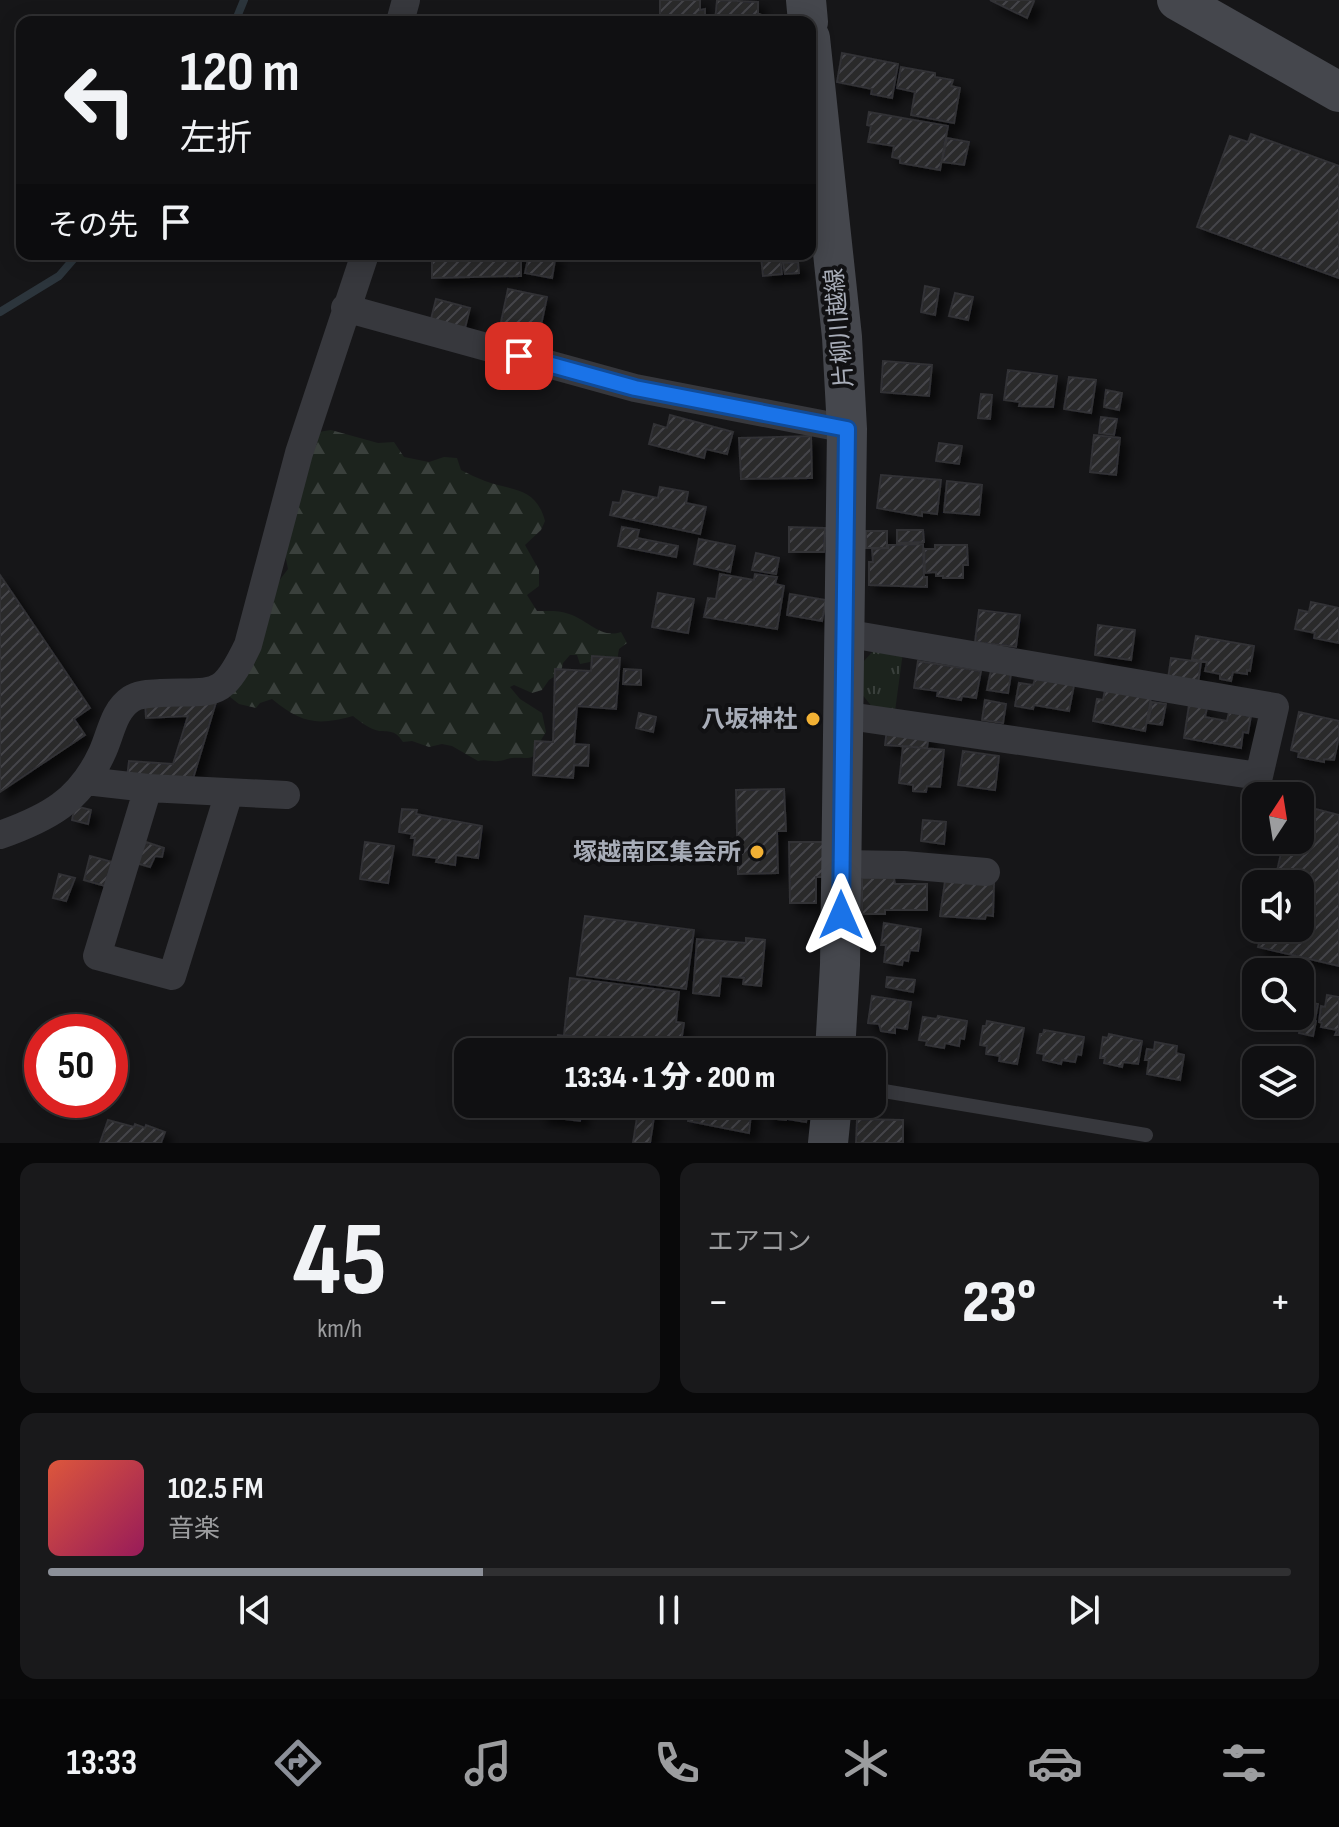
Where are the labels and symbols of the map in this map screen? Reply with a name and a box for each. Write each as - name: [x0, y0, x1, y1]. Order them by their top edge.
- street label: 片柳川越線: [820, 267, 859, 389]
- pin: [485, 322, 553, 390]
- place label: 八坂神社: [701, 705, 797, 734]
- marker: 八坂神社: [804, 710, 822, 728]
- north arrow: [1242, 782, 1314, 854]
- place label: 塚越南区集会所: [573, 838, 741, 867]
- marker: 塚越南区集会所: [748, 843, 766, 861]
- position arrow: [799, 873, 883, 957]
- speed limit sign: 50: [24, 1014, 128, 1118]

